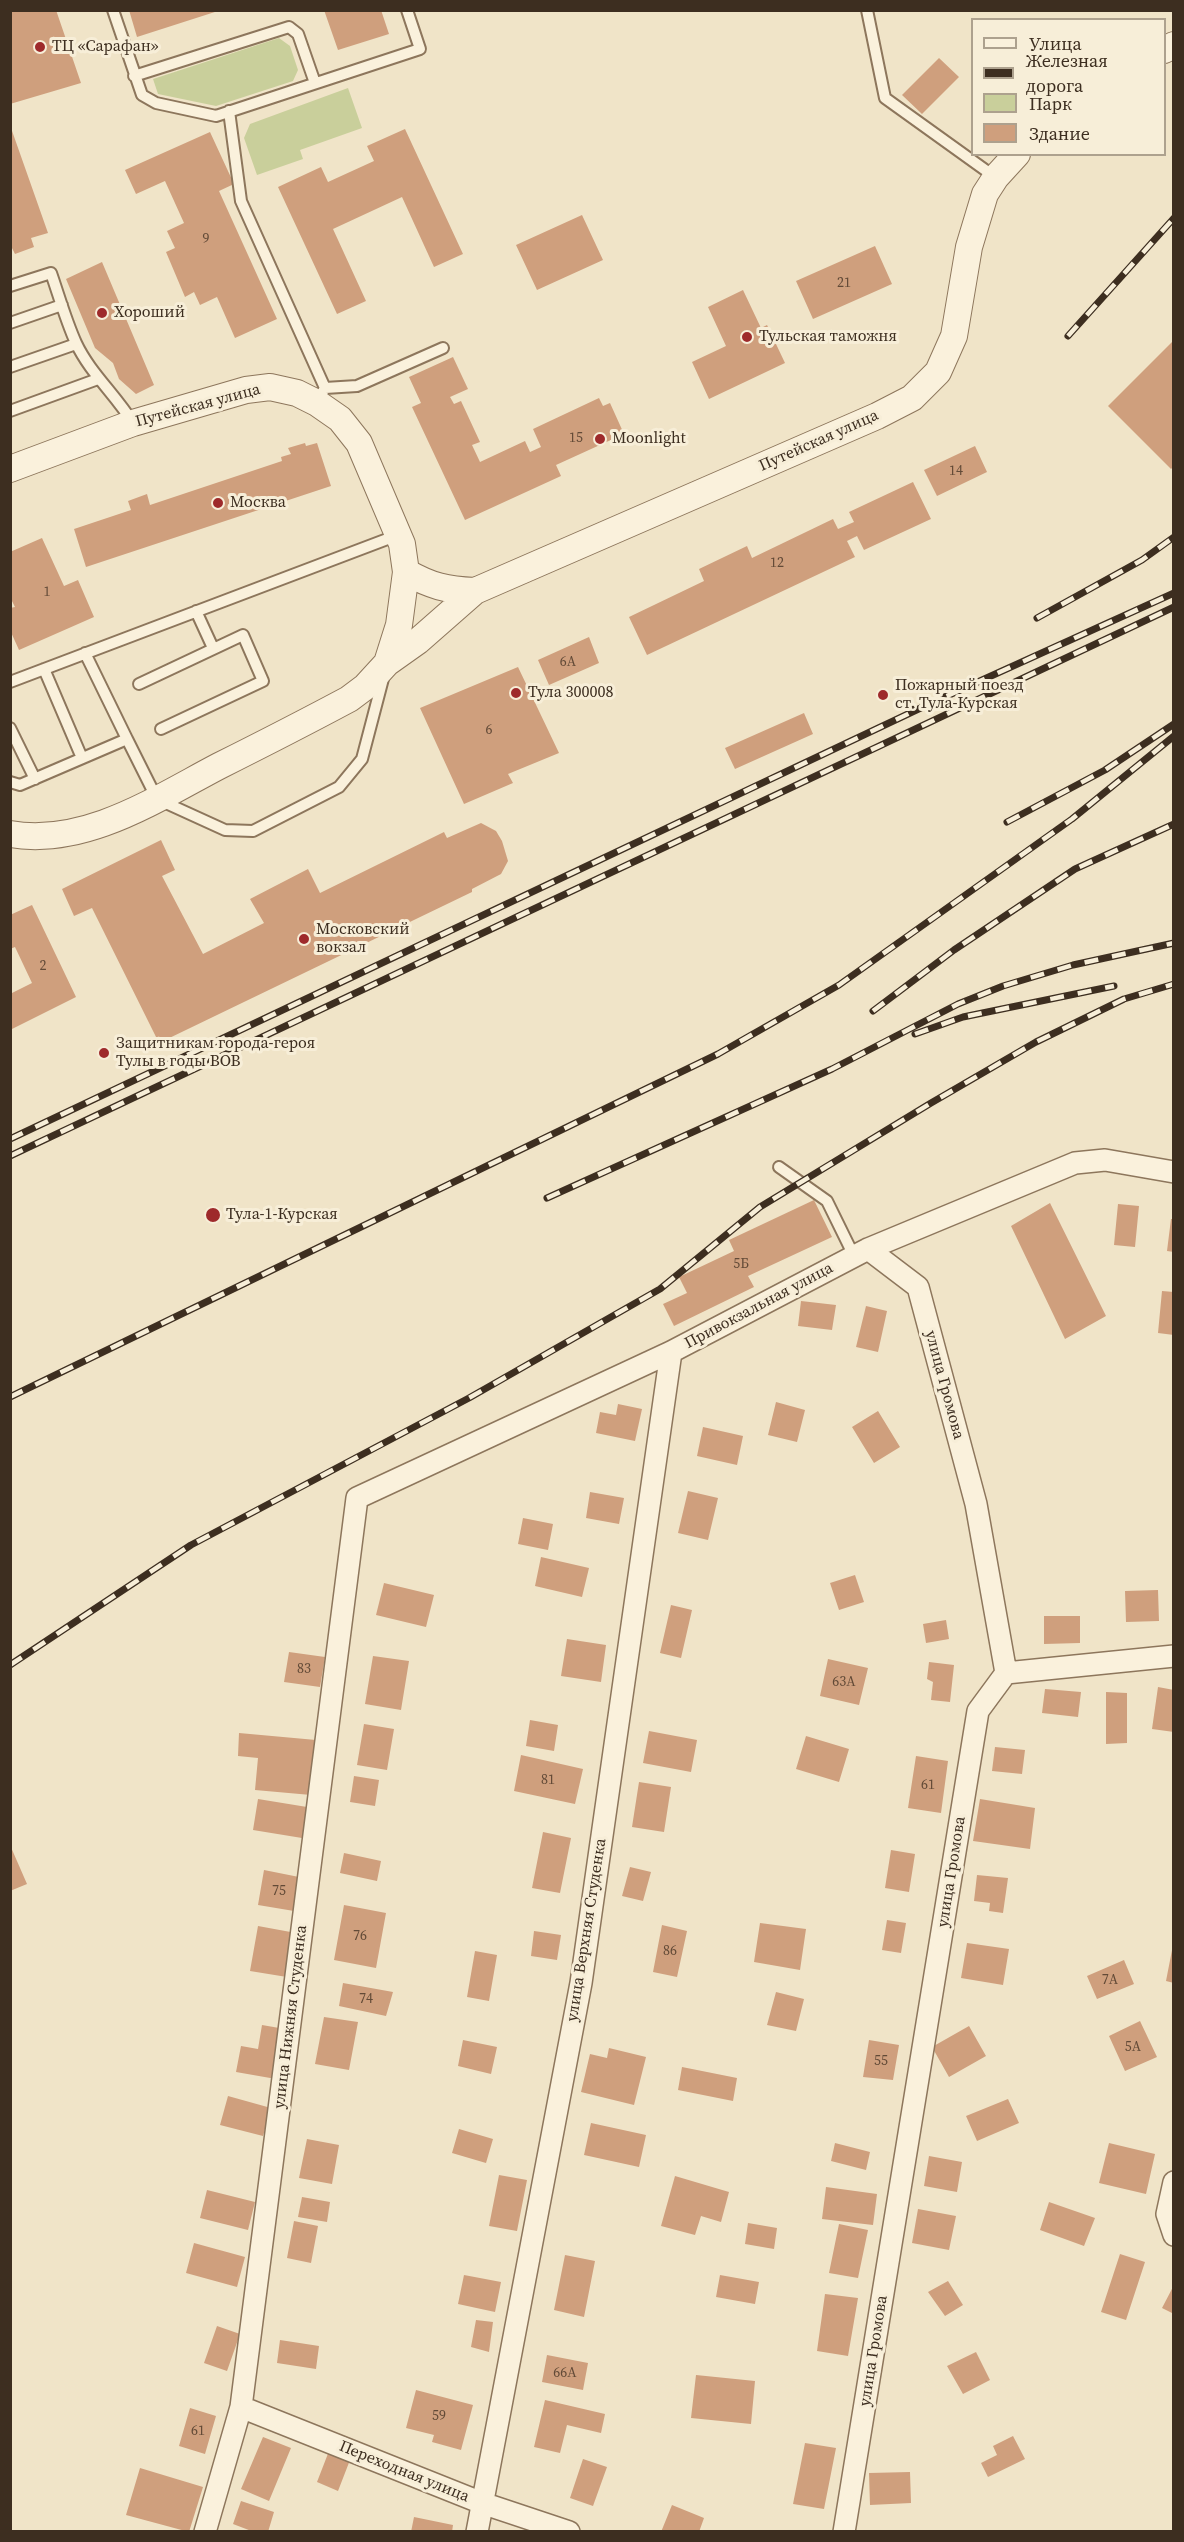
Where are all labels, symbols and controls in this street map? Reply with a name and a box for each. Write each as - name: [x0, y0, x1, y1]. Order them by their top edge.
- legend: [971, 18, 1166, 156]
- text: Улица: [1029, 31, 1082, 56]
- place label: ТЦ «Сарафан»: [52, 37, 159, 57]
- marker: ТЦ «Сарафан»: [33, 40, 47, 54]
- text: Железная дорога: [1026, 48, 1108, 98]
- text: Парк: [1029, 91, 1072, 116]
- text: Здание: [1029, 121, 1090, 146]
- house number: 9: [203, 231, 209, 247]
- house number: 21: [837, 275, 851, 291]
- place label: Хороший: [114, 303, 185, 323]
- marker: Хороший: [95, 306, 109, 320]
- place label: Тульская таможня: [759, 327, 897, 347]
- marker: Тульская таможня: [740, 330, 754, 344]
- street label: Путейская улица: [133, 380, 263, 432]
- street label: Путейская улица: [756, 406, 882, 476]
- place label: Moonlight: [612, 429, 686, 449]
- house number: 15: [569, 430, 583, 446]
- marker: Moonlight: [593, 432, 607, 446]
- house number: 14: [949, 463, 963, 479]
- place label: Москва: [230, 493, 286, 513]
- marker: Москва: [211, 496, 225, 510]
- house number: 12: [770, 555, 784, 571]
- house number: 1: [44, 584, 50, 600]
- house number: 6А: [560, 654, 576, 670]
- place label: Пожарный поезд ст. Тула-Курская: [895, 676, 1024, 714]
- place label: Тула 300008: [528, 683, 614, 703]
- marker: Тула 300008: [509, 686, 523, 700]
- marker: Пожарный поезд ст. Тула-Курская: [876, 688, 890, 702]
- house number: 6: [486, 722, 492, 738]
- place label: Московский вокзал: [316, 920, 410, 958]
- marker: Московский вокзал: [297, 932, 311, 946]
- house number: 2: [40, 958, 46, 974]
- place label: Защитникам города-героя Тулы в годы ВОВ: [116, 1034, 315, 1072]
- marker: Защитникам города-героя Тулы в годы ВОВ: [97, 1046, 111, 1060]
- place label: Тула-1-Курская: [226, 1205, 338, 1225]
- marker: Тула-1-Курская: [204, 1206, 222, 1224]
- house number: 5Б: [733, 1256, 749, 1272]
- street label: Привокзальная улица: [681, 1259, 837, 1353]
- street label: улица Громова: [920, 1328, 968, 1442]
- house number: 83: [297, 1661, 311, 1677]
- house number: 63А: [832, 1674, 856, 1690]
- house number: 81: [541, 1772, 555, 1788]
- house number: 61: [921, 1777, 935, 1793]
- street label: улица Громова: [934, 1815, 970, 1929]
- street label: улица Верхняя Cтуденка: [563, 1837, 611, 2023]
- house number: 75: [272, 1883, 286, 1899]
- street label: улица Нижняя Cтуденкa: [270, 1924, 312, 2110]
- house number: 76: [353, 1928, 367, 1944]
- house number: 86: [663, 1943, 677, 1959]
- house number: 7А: [1102, 1972, 1118, 1988]
- house number: 74: [359, 1991, 373, 2007]
- house number: 5А: [1125, 2039, 1141, 2055]
- house number: 55: [874, 2053, 888, 2069]
- street label: улица Громова: [856, 2294, 892, 2408]
- house number: 66А: [553, 2365, 577, 2381]
- house number: 59: [432, 2408, 446, 2424]
- house number: 61: [191, 2423, 205, 2439]
- street label: Переходная улица: [336, 2437, 472, 2507]

